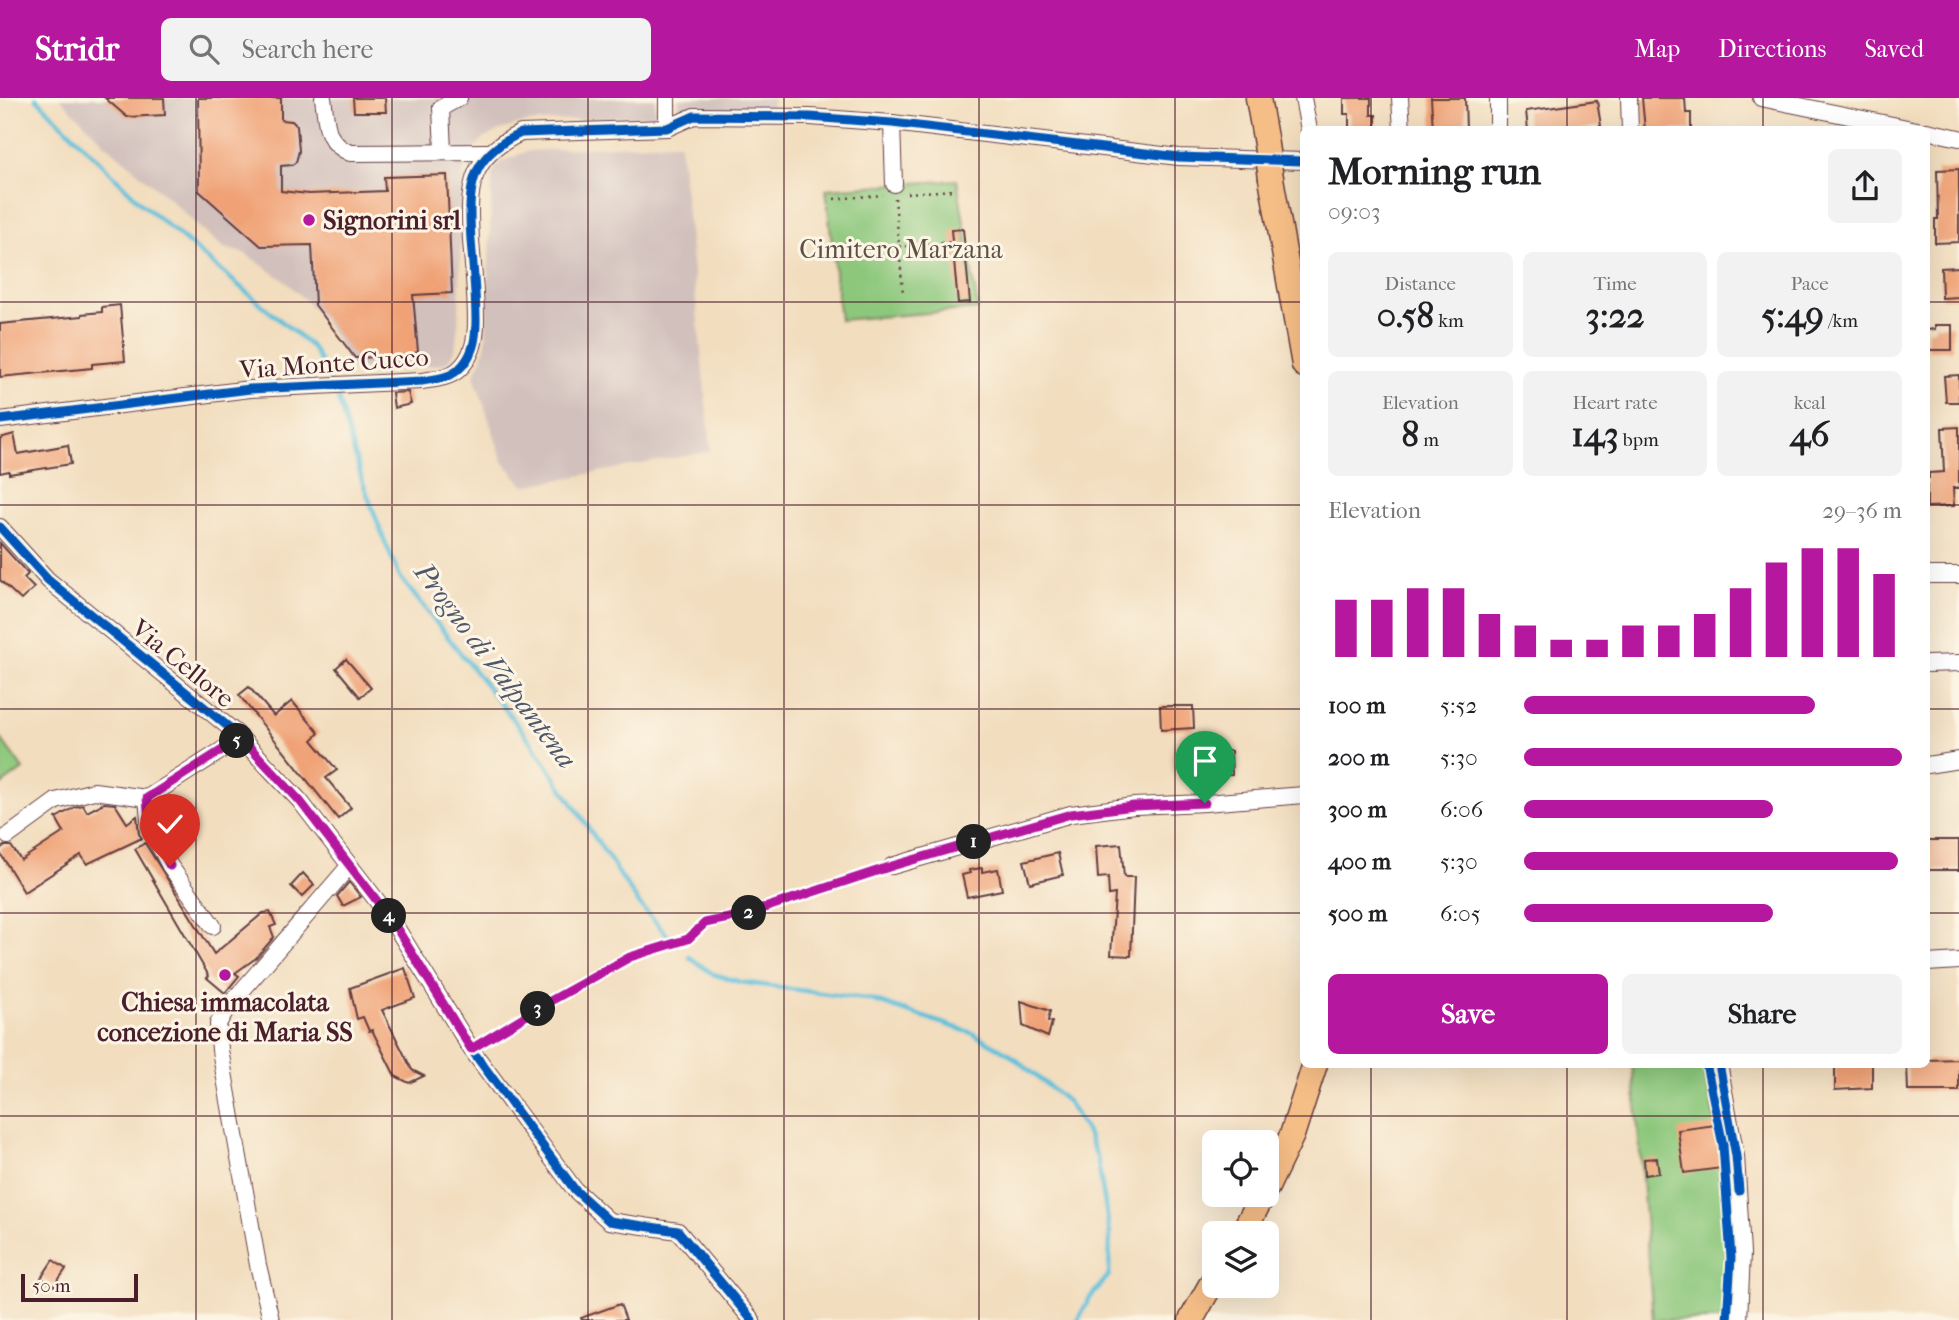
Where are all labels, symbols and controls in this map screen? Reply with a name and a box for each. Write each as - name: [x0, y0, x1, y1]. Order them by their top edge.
- search box: [161, 18, 651, 81]
- text: Stridr: [35, 30, 119, 69]
- icon: search: [185, 30, 223, 68]
- text: Search here: [241, 34, 373, 65]
- text: Map: [1634, 35, 1680, 63]
- text: Directions: [1718, 35, 1826, 63]
- text: Saved: [1864, 35, 1924, 63]
- text: Morning run: [1328, 149, 1541, 194]
- button: share: [1828, 149, 1902, 223]
- text: 09:03: [1328, 198, 1380, 225]
- place label: Signorini srl: [323, 205, 461, 236]
- marker: Signorini srl: [301, 212, 317, 228]
- park label: Cimitero Marzana: [799, 234, 1004, 265]
- text: Distance: [1385, 273, 1456, 295]
- text: Time: [1593, 273, 1637, 295]
- text: Pace: [1791, 273, 1829, 295]
- text: 0.58: [1377, 295, 1434, 336]
- text: 3:22: [1586, 295, 1644, 336]
- text: 5:49: [1761, 295, 1824, 336]
- text: km: [1434, 310, 1464, 332]
- text: /km: [1824, 310, 1858, 332]
- street label: Via Monte Cucco: [237, 341, 430, 386]
- text: Elevation: [1382, 392, 1459, 414]
- text: Heart rate: [1572, 392, 1658, 414]
- text: kcal: [1794, 392, 1826, 414]
- text: 8: [1402, 414, 1419, 455]
- text: 143: [1571, 414, 1619, 455]
- text: 46: [1790, 414, 1829, 455]
- text: m: [1419, 429, 1439, 451]
- text: bpm: [1619, 429, 1659, 451]
- text: Elevation: [1328, 497, 1421, 524]
- text: 29–36 m: [1822, 497, 1902, 524]
- water label: Progno di Valpantena: [406, 554, 584, 775]
- street label: Via Cellore: [124, 612, 240, 714]
- text: 100 m: [1328, 692, 1386, 719]
- text: 5:52: [1440, 692, 1477, 719]
- pin: 5: [219, 724, 254, 758]
- text: 5: [232, 729, 241, 751]
- pin: [1175, 731, 1235, 803]
- icon: arrive: [1186, 742, 1224, 780]
- text: 200 m: [1328, 744, 1389, 771]
- text: 5:30: [1440, 744, 1478, 771]
- pin: [140, 794, 200, 866]
- text: 300 m: [1328, 796, 1387, 823]
- text: 6:06: [1440, 796, 1483, 823]
- icon: check: [151, 805, 189, 843]
- pin: 1: [956, 824, 992, 860]
- text: 1: [970, 830, 977, 852]
- text: 400 m: [1328, 848, 1391, 875]
- text: 5:30: [1440, 848, 1478, 875]
- pin: 2: [732, 896, 766, 930]
- pin: 4: [372, 898, 406, 934]
- text: 500 m: [1328, 900, 1387, 927]
- text: 6:05: [1440, 900, 1481, 927]
- text: 2: [744, 901, 753, 923]
- text: 4: [383, 904, 394, 926]
- marker: Chiesa immacolata concezione di Maria SS: [217, 967, 233, 983]
- button: Save: [1328, 974, 1608, 1054]
- button: Share: [1622, 974, 1902, 1054]
- place label: Chiesa immacolata concezione di Maria SS: [97, 987, 353, 1048]
- pin: 3: [520, 992, 556, 1026]
- text: 3: [534, 997, 541, 1019]
- map controls: [1202, 1130, 1279, 1298]
- button: locate: [1202, 1130, 1279, 1207]
- button: layers: [1202, 1221, 1279, 1298]
- scale bar: [21, 1271, 138, 1303]
- text: 50 m: [32, 1275, 71, 1297]

